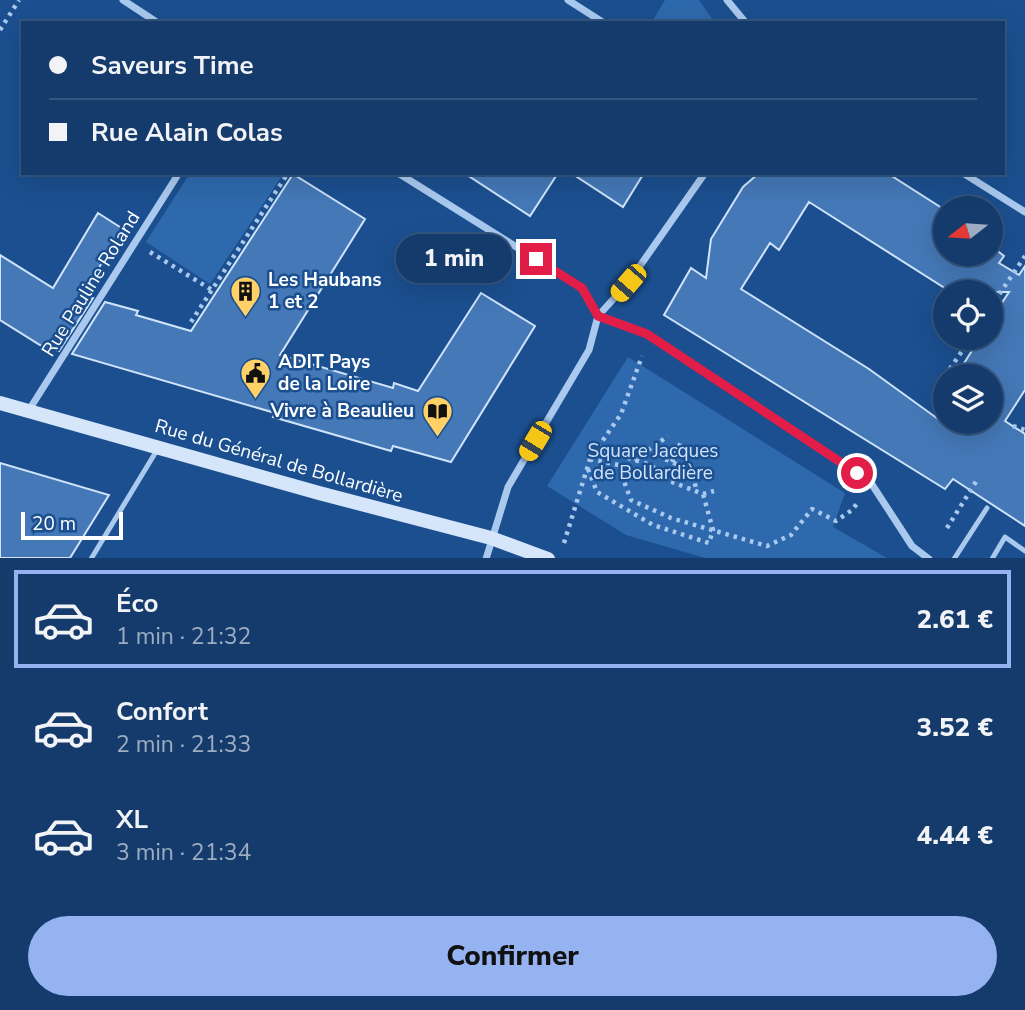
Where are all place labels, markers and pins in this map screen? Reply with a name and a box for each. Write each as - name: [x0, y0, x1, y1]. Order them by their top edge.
- place label: Les Haubans 1 et 2: [268, 267, 382, 315]
- building icon: Les Haubans 1 et 2: [228, 274, 262, 318]
- place label: ADIT Pays de la Loire: [278, 349, 370, 397]
- public building icon: ADIT Pays de la Loire: [238, 356, 272, 400]
- library icon: Vivre à Beaulieu: [420, 394, 454, 438]
- place label: Vivre à Beaulieu: [269, 398, 414, 424]

